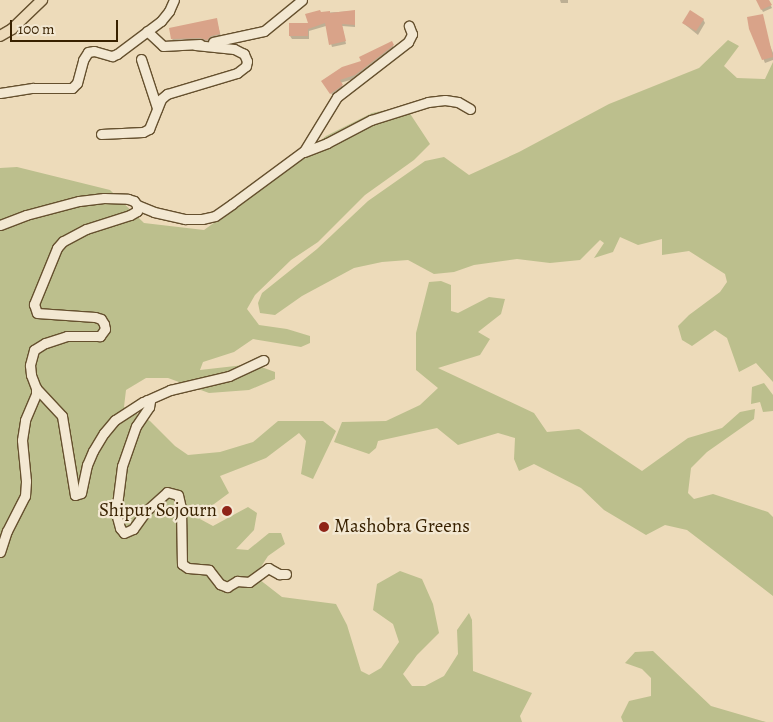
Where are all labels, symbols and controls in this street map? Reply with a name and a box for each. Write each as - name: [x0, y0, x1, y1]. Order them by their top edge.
- scale bar: [12, 10, 120, 42]
- text: 100 m: [18, 19, 55, 39]
- place label: Shipur Sojourn: [99, 500, 217, 522]
- marker: Shipur Sojourn: [221, 505, 233, 517]
- place label: Mashobra Greens: [334, 516, 470, 538]
- marker: Mashobra Greens: [318, 521, 330, 533]

